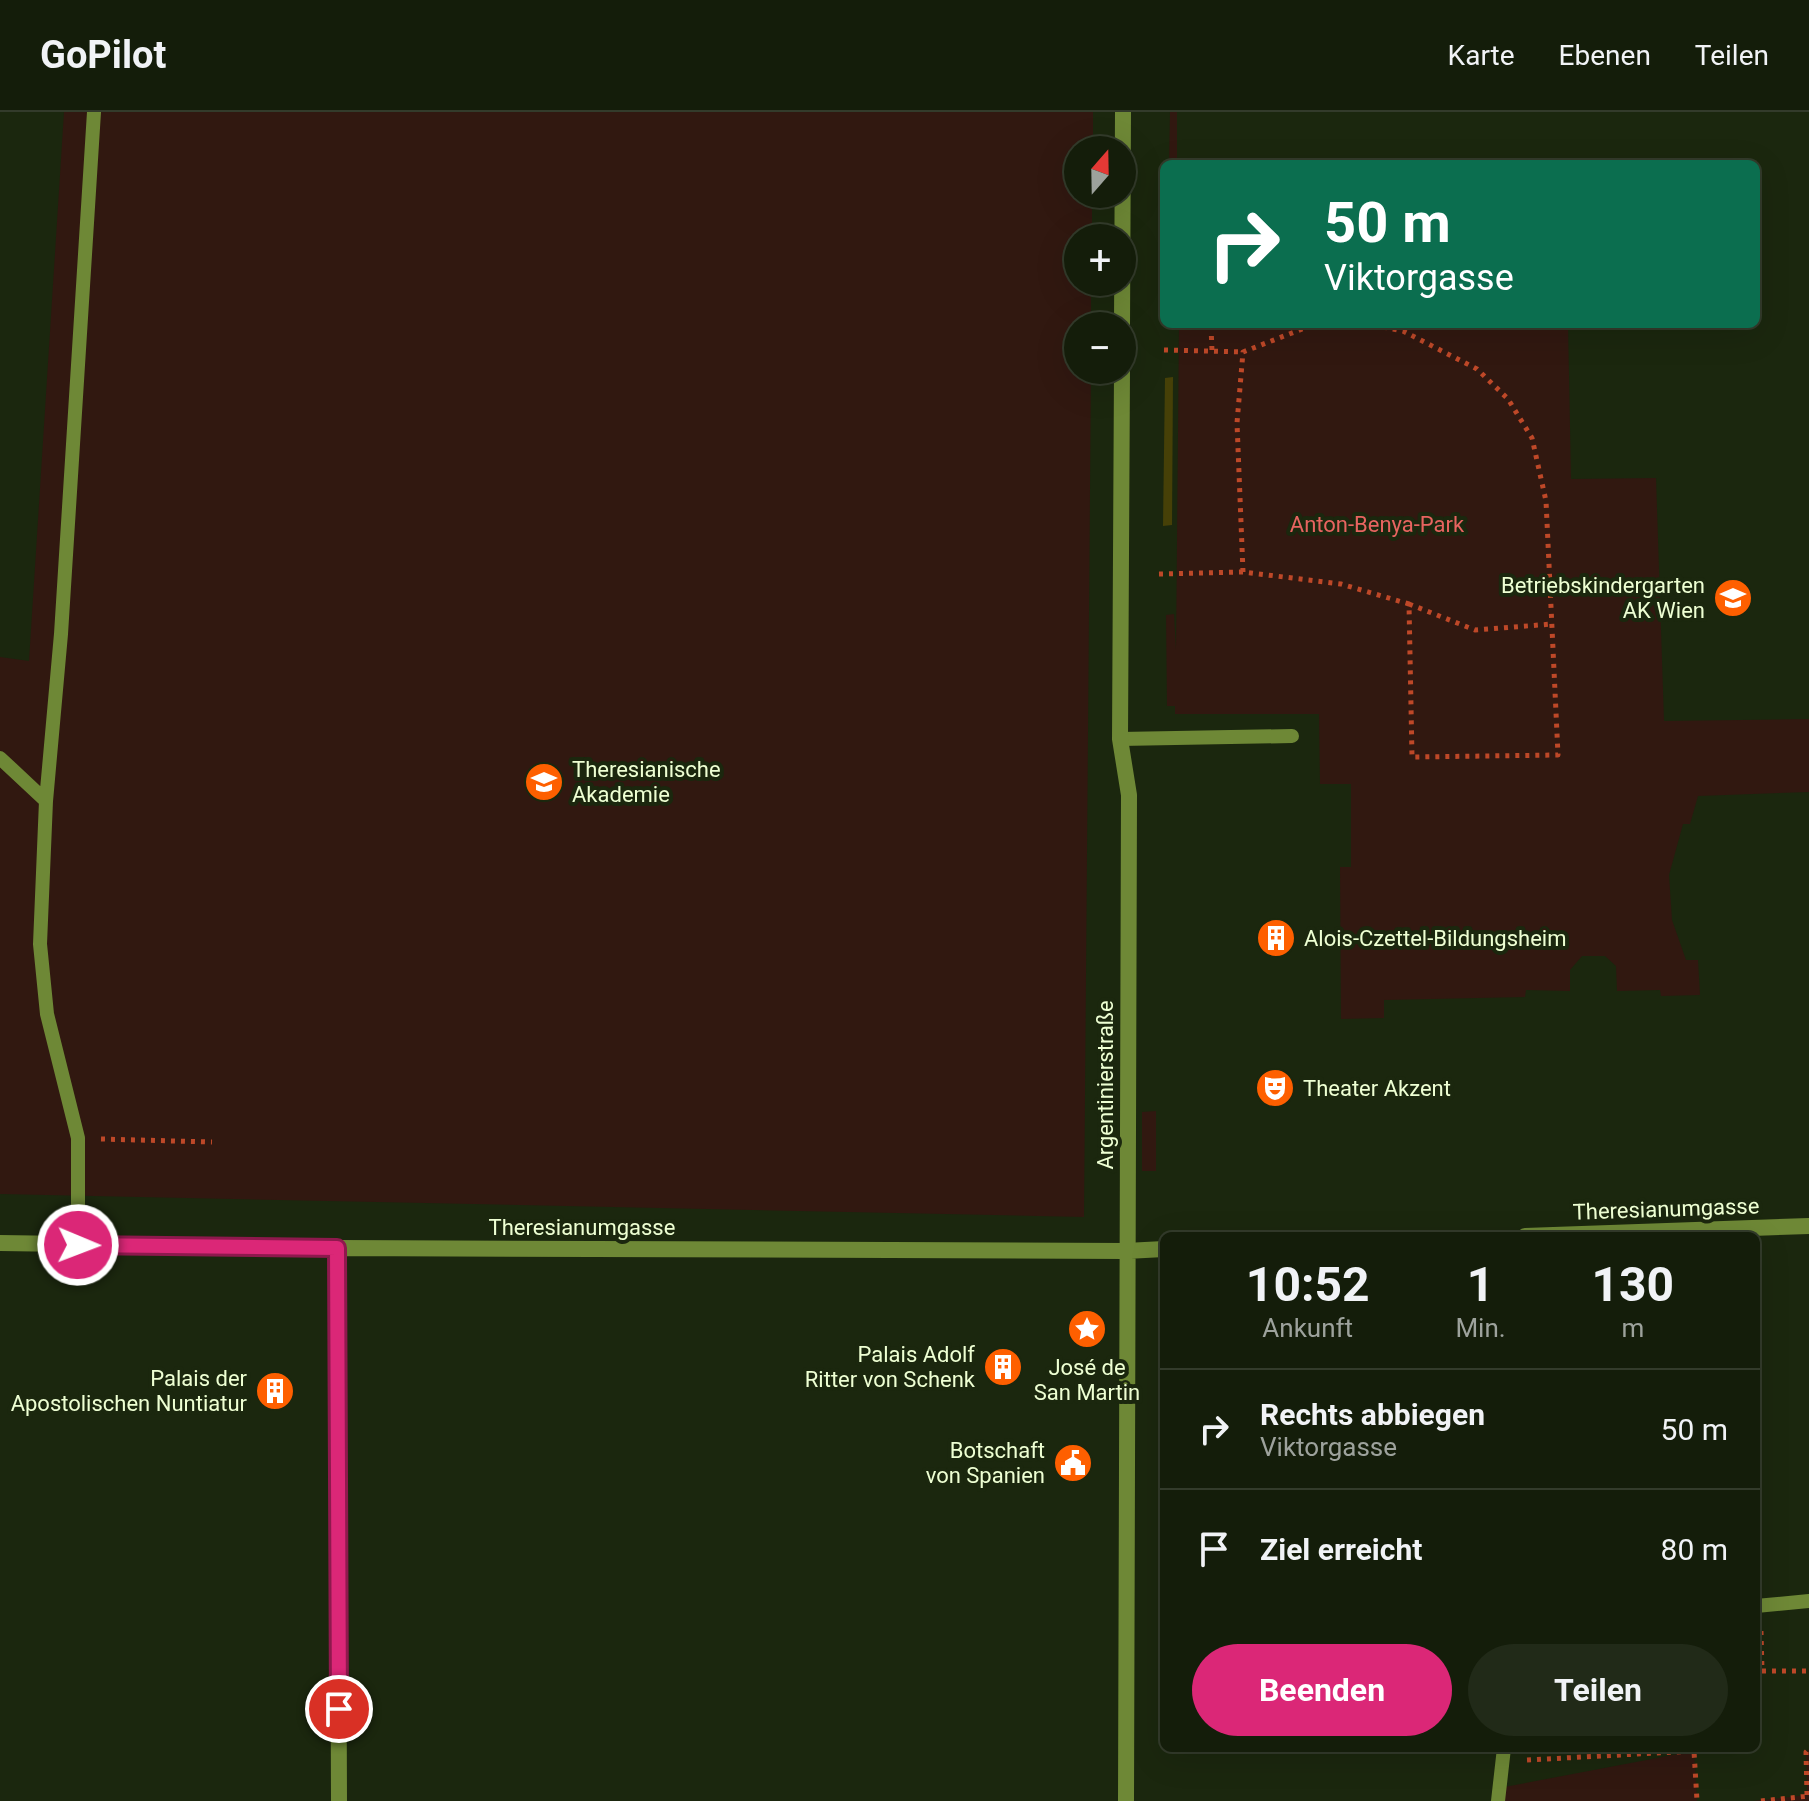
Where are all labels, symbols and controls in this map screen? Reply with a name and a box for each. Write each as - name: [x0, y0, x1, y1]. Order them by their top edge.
- text: GoPilot: [40, 33, 166, 77]
- text: Karte: [1448, 39, 1515, 72]
- text: Ebenen: [1559, 39, 1651, 72]
- text: Teilen: [1695, 39, 1769, 72]
- north arrow: [1064, 136, 1136, 208]
- map controls: [1064, 136, 1136, 384]
- text: 50 m: [1324, 190, 1451, 256]
- icon: right: [1192, 192, 1296, 296]
- button: +: [1064, 224, 1136, 296]
- text: Viktorgasse: [1324, 257, 1514, 299]
- button: −: [1064, 312, 1136, 384]
- park label: Anton-Benya-Park: [1290, 512, 1465, 537]
- place label: Betriebskindergarten AK Wien: [1501, 573, 1705, 623]
- school or university icon: Betriebskindergarten AK Wien: [1712, 577, 1754, 619]
- place label: Theresianische Akademie: [572, 757, 721, 807]
- school or university icon: Theresianische Akademie: [523, 761, 565, 803]
- building icon: Alois-Czettel-Bildungsheim: [1255, 917, 1297, 959]
- place label: Alois-Czettel-Bildungsheim: [1304, 926, 1566, 951]
- street label: Argentinierstraße: [1093, 1000, 1118, 1170]
- theatre icon: Theater Akzent: [1254, 1067, 1296, 1109]
- place label: Theater Akzent: [1303, 1076, 1451, 1101]
- street label: Theresianumgasse: [1572, 1193, 1760, 1225]
- position arrow: [36, 1203, 120, 1287]
- street label: Theresianumgasse: [489, 1215, 675, 1240]
- text: 10:52: [1246, 1256, 1370, 1313]
- text: 1: [1467, 1256, 1494, 1313]
- text: 130: [1592, 1256, 1674, 1313]
- place icon: José de San Martin: [1066, 1308, 1108, 1350]
- text: Ankunft: [1262, 1313, 1353, 1343]
- text: Min.: [1455, 1313, 1506, 1343]
- text: m: [1621, 1313, 1644, 1343]
- place label: Palais Adolf Ritter von Schenk: [805, 1342, 976, 1392]
- building icon: Palais Adolf Ritter von Schenk: [982, 1346, 1024, 1388]
- place label: José de San Martin: [1034, 1355, 1140, 1405]
- place label: Palais der Apostolischen Nuntiatur: [11, 1366, 248, 1416]
- building icon: Palais der Apostolischen Nuntiatur: [254, 1370, 296, 1412]
- text: Rechts abbiegen: [1260, 1397, 1485, 1432]
- icon: right: [1192, 1407, 1236, 1451]
- text: 50 m: [1661, 1412, 1728, 1447]
- text: Viktorgasse: [1260, 1432, 1397, 1462]
- place label: Botschaft von Spanien: [926, 1438, 1045, 1488]
- public building icon: Botschaft von Spanien: [1052, 1442, 1094, 1484]
- icon: arrive: [1192, 1527, 1236, 1571]
- text: Ziel erreicht: [1260, 1532, 1422, 1567]
- text: 80 m: [1661, 1532, 1728, 1567]
- button: Beenden: [1192, 1644, 1452, 1736]
- button: Teilen: [1468, 1644, 1728, 1736]
- pin: [305, 1675, 373, 1743]
- icon: arrive: [317, 1687, 361, 1731]

